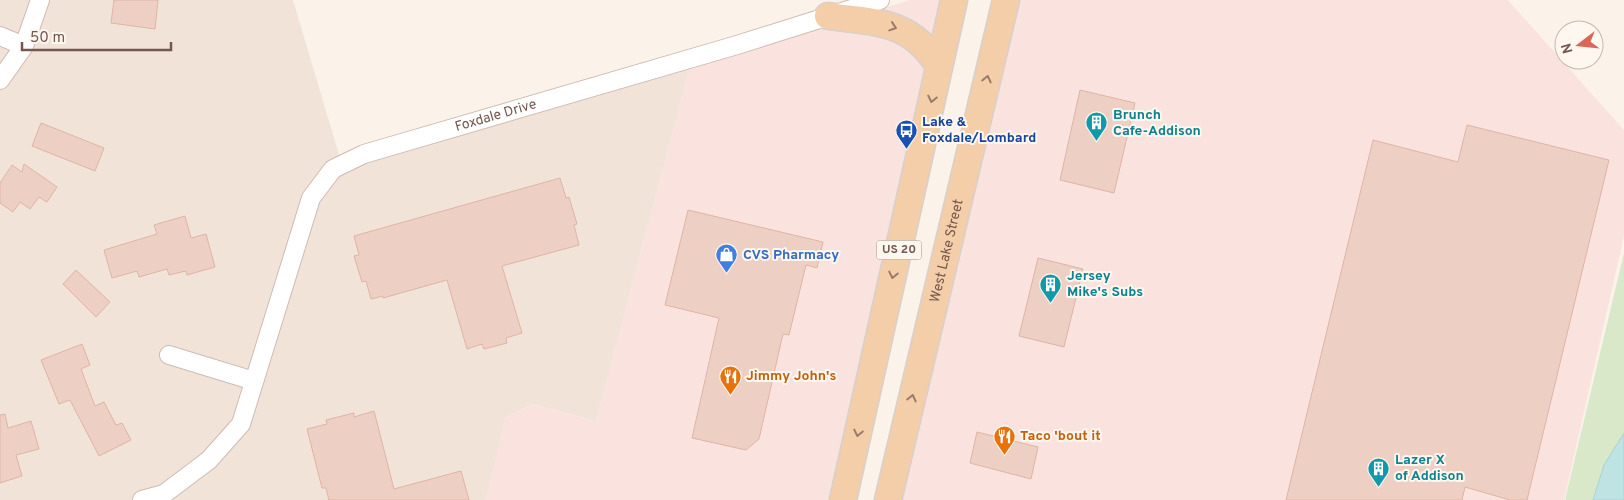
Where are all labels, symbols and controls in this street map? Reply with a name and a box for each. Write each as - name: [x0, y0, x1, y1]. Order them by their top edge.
- scale bar: [22, 20, 171, 52]
- north arrow: [1554, 20, 1604, 70]
- one-way arrow: [889, 21, 897, 31]
- text: 50 m: [30, 29, 65, 48]
- text: N: [1558, 41, 1578, 55]
- one-way arrow: [981, 74, 992, 83]
- one-way arrow: [927, 94, 938, 103]
- street label: Foxdale Drive: [453, 96, 538, 135]
- place label: Brunch Cafe-Addison: [1113, 107, 1201, 140]
- building icon: Brunch Cafe-Addison: [1085, 111, 1109, 142]
- place label: Lake & Foxdale/Lombard: [922, 114, 1036, 147]
- bus stop icon: Lake & Foxdale/Lombard: [894, 118, 918, 149]
- street label: West Lake Street: [926, 198, 967, 304]
- road number: US 20: [876, 240, 922, 260]
- shop icon: CVS Pharmacy: [715, 243, 739, 274]
- place label: CVS Pharmacy: [743, 247, 839, 264]
- place label: Jersey Mike's Subs: [1067, 268, 1143, 301]
- one-way arrow: [888, 270, 899, 279]
- building icon: Jersey Mike's Subs: [1039, 272, 1063, 303]
- restaurant icon: Jimmy John's: [718, 364, 742, 395]
- place label: Jimmy John's: [746, 368, 837, 385]
- one-way arrow: [906, 394, 917, 403]
- restaurant icon: Taco 'bout it: [992, 424, 1016, 455]
- place label: Taco 'bout it: [1020, 428, 1101, 445]
- one-way arrow: [853, 429, 864, 438]
- place label: Lazer X of Addison: [1395, 452, 1464, 485]
- building icon: Lazer X of Addison: [1367, 456, 1391, 487]

